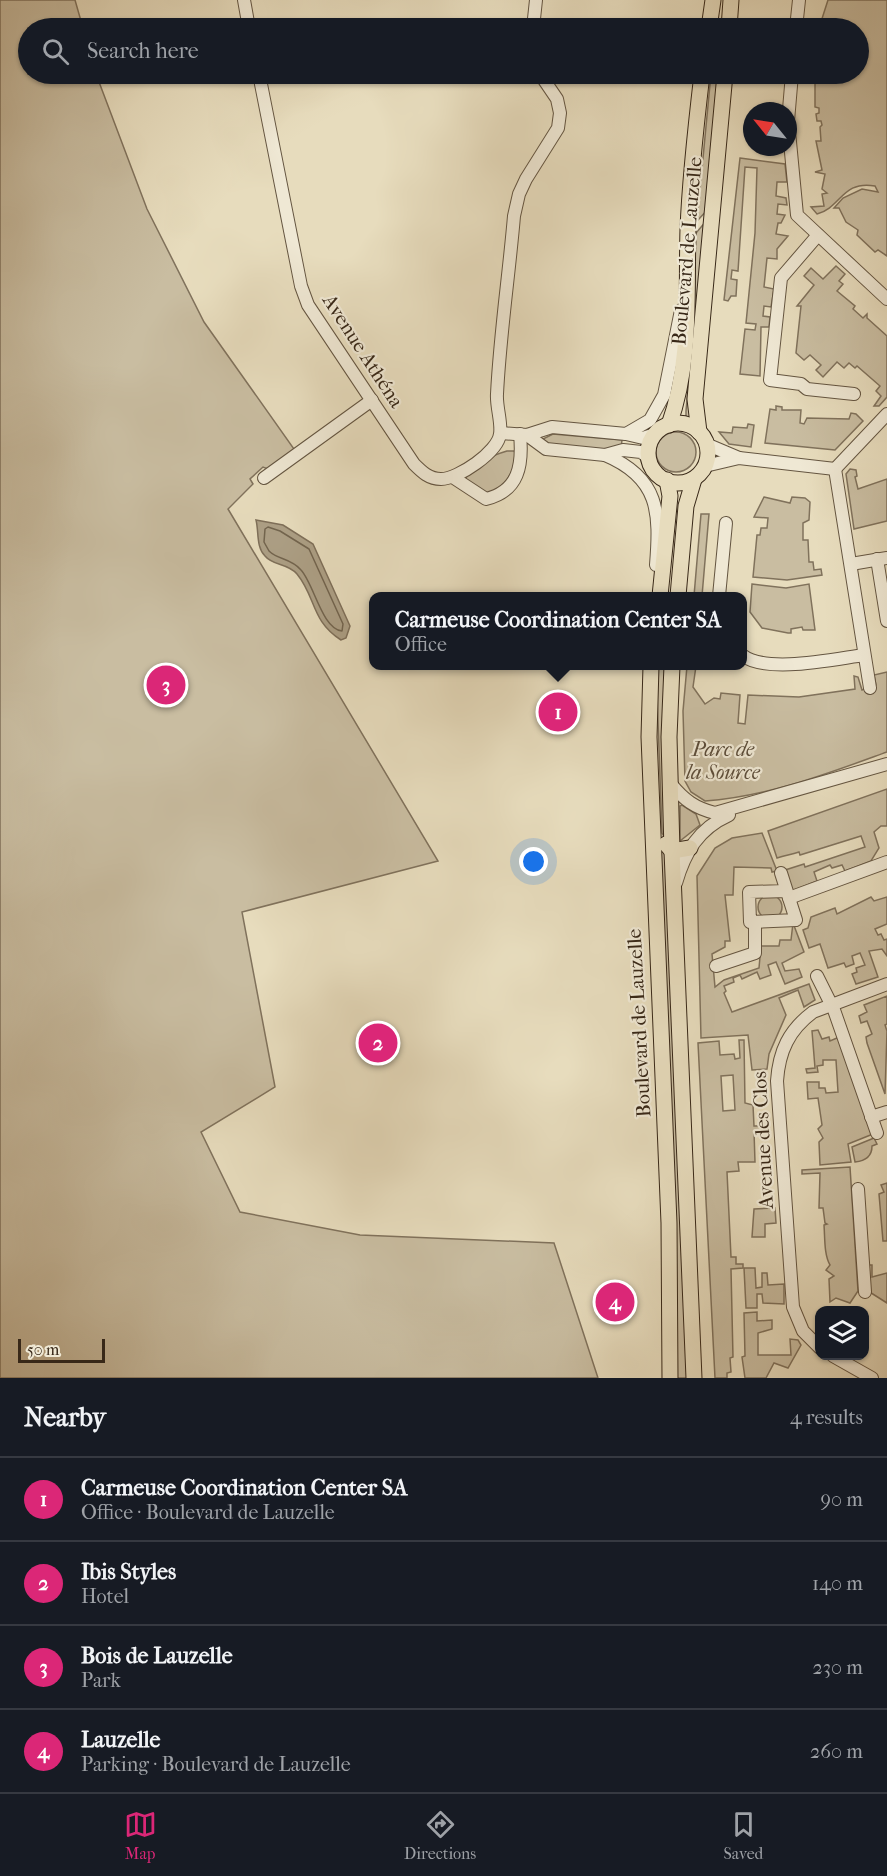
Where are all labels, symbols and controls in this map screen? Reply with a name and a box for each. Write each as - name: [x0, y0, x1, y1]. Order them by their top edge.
- search box: [18, 18, 869, 84]
- icon: search: [39, 35, 72, 68]
- text: Search here: [87, 38, 199, 64]
- north arrow: [743, 102, 797, 156]
- street label: Boulevard de Lauzelle: [667, 156, 707, 346]
- street label: Avenue Athéna: [317, 289, 409, 413]
- popup: [369, 592, 747, 670]
- text: Carmeuse Coordination Center SA: [395, 607, 721, 633]
- text: Office: [395, 633, 447, 656]
- pin: 3: [146, 662, 186, 708]
- pin: 1: [538, 690, 578, 734]
- park label: Parc de la Source: [685, 738, 761, 784]
- your location: [519, 847, 548, 876]
- street label: Boulevard de Lauzelle: [623, 928, 655, 1118]
- pin: 2: [358, 1020, 398, 1066]
- street label: Avenue des Clos: [748, 1071, 778, 1210]
- pin: 4: [596, 1280, 634, 1324]
- map controls: [815, 1306, 869, 1360]
- button: layers: [815, 1306, 869, 1360]
- scale bar: [18, 1336, 105, 1364]
- text: 50 m: [27, 1340, 59, 1359]
- text: Nearby: [24, 1402, 106, 1433]
- text: 4 results: [790, 1406, 863, 1429]
- text: Carmeuse Coordination Center SA: [81, 1475, 407, 1501]
- text: 1: [40, 1488, 47, 1511]
- text: 90 m: [821, 1488, 863, 1511]
- text: Office · Boulevard de Lauzelle: [81, 1501, 335, 1524]
- text: Ibis Styles: [81, 1559, 176, 1585]
- text: 2: [38, 1572, 49, 1595]
- text: 140 m: [812, 1572, 863, 1595]
- text: Hotel: [81, 1585, 129, 1608]
- text: Bois de Lauzelle: [81, 1643, 233, 1669]
- text: 3: [39, 1656, 48, 1679]
- text: 230 m: [813, 1656, 863, 1679]
- text: Park: [81, 1669, 121, 1692]
- text: Lauzelle: [81, 1727, 160, 1753]
- text: 4: [38, 1740, 49, 1763]
- text: 260 m: [810, 1740, 863, 1763]
- text: Parking · Boulevard de Lauzelle: [81, 1753, 351, 1776]
- tab: Map: [124, 1808, 157, 1863]
- tab: Directions: [404, 1808, 476, 1863]
- tab: Saved: [724, 1808, 763, 1863]

